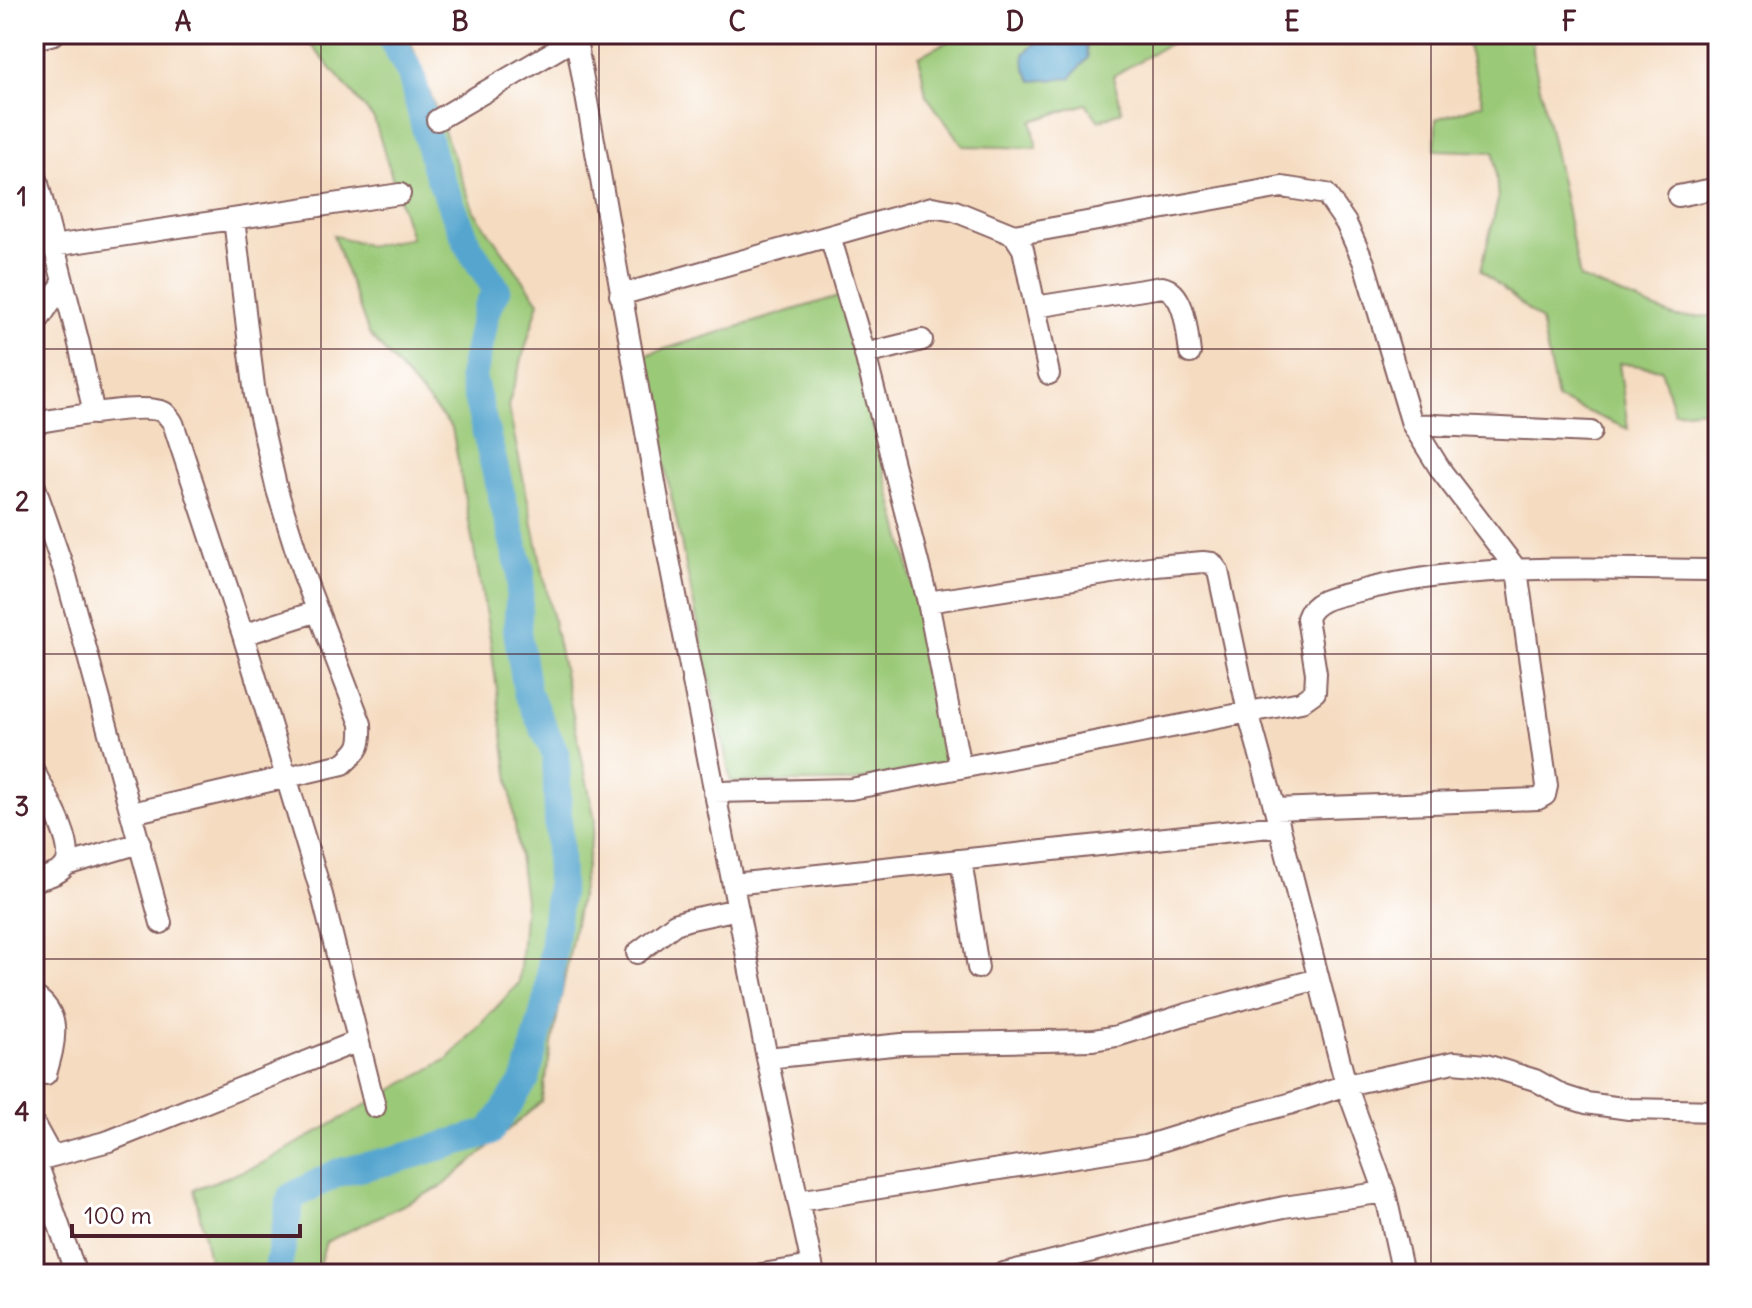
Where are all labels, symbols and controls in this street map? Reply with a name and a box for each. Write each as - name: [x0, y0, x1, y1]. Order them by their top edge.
- text: A: [175, 5, 192, 38]
- text: B: [451, 5, 469, 38]
- text: C: [728, 5, 746, 38]
- text: D: [1006, 5, 1024, 38]
- text: E: [1284, 5, 1300, 38]
- text: F: [1562, 5, 1577, 38]
- text: 1: [17, 180, 27, 213]
- text: 2: [15, 485, 29, 518]
- text: 3: [15, 790, 29, 823]
- text: 4: [14, 1095, 30, 1128]
- scale bar: [72, 1188, 300, 1238]
- text: 100 m: [84, 1200, 152, 1230]

